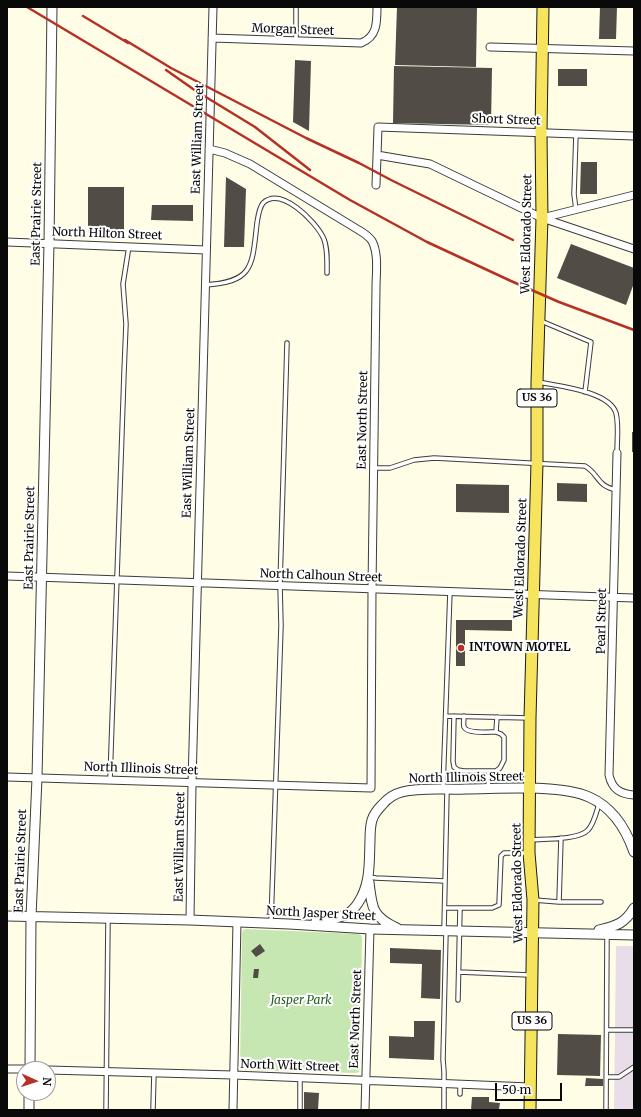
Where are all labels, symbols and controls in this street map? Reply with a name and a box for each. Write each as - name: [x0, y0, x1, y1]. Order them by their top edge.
- street label: Morgan Street: [251, 21, 335, 39]
- street label: East William Street: [189, 84, 207, 194]
- street label: Short Street: [471, 112, 541, 128]
- street label: East Prairie Street: [29, 162, 45, 266]
- street label: West Eldorado Street: [519, 174, 535, 294]
- street label: North Hilton Street: [52, 225, 162, 243]
- street label: East North Street: [355, 370, 371, 470]
- road number: US 36: [517, 389, 557, 407]
- street label: East William Street: [180, 408, 198, 518]
- street label: East Prairie Street: [22, 486, 38, 590]
- street label: West Eldorado Street: [512, 498, 530, 618]
- street label: North Calhoun Street: [260, 567, 382, 585]
- street label: Pearl Street: [594, 588, 610, 654]
- place label: INTOWN MOTEL: [469, 641, 571, 655]
- marker: INTOWN MOTEL: [456, 643, 466, 653]
- street label: North Illinois Street: [84, 760, 198, 778]
- street label: North Illinois Street: [409, 770, 523, 786]
- street label: East William Street: [172, 792, 188, 902]
- street label: East Prairie Street: [12, 809, 30, 913]
- street label: West Eldorado Street: [510, 823, 526, 943]
- street label: North Jasper Street: [266, 904, 376, 924]
- street label: East North Street: [347, 969, 365, 1069]
- park label: Jasper Park: [270, 994, 332, 1008]
- road number: US 36: [512, 1012, 552, 1030]
- street label: North Witt Street: [240, 1057, 340, 1075]
- north arrow: [16, 1061, 56, 1101]
- scale bar: [497, 1075, 564, 1101]
- text: N: [40, 1077, 54, 1086]
- text: 50 m: [502, 1082, 531, 1097]

